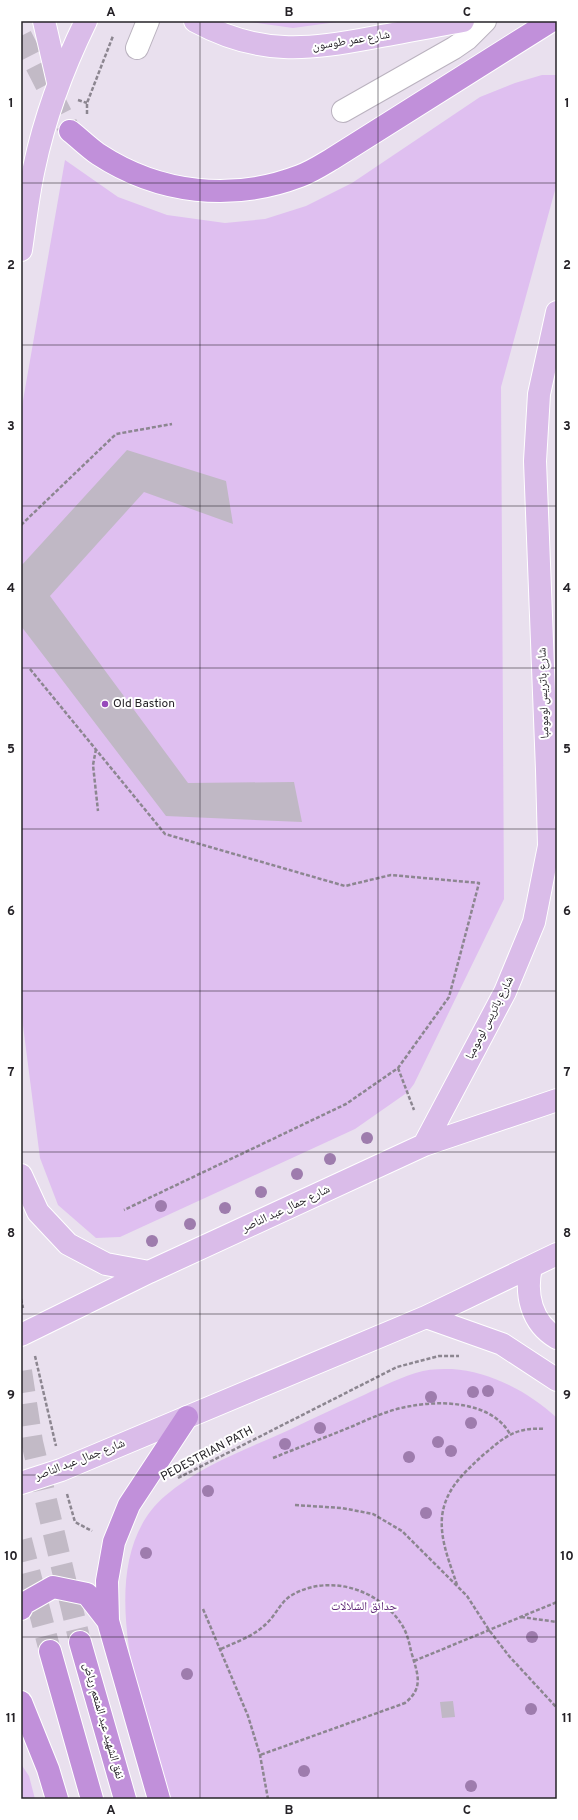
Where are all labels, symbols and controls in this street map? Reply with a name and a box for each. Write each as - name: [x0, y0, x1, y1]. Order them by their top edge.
- text: A: [106, 5, 116, 21]
- text: B: [285, 5, 294, 21]
- text: C: [463, 5, 471, 21]
- street label: شارع عمر طوسون: [311, 27, 391, 55]
- text: 1: [8, 96, 14, 112]
- text: 1: [564, 96, 570, 112]
- text: 2: [7, 258, 15, 274]
- text: 2: [563, 258, 571, 274]
- text: 3: [7, 419, 15, 435]
- text: 3: [563, 419, 571, 435]
- text: 4: [7, 581, 15, 597]
- text: 4: [563, 581, 571, 597]
- street label: شارع باتريس لومومبا: [534, 647, 554, 739]
- place label: Old Bastion: [113, 696, 175, 712]
- marker: Old Bastion: [100, 699, 110, 709]
- text: 5: [7, 742, 15, 758]
- text: 5: [563, 742, 571, 758]
- text: 6: [7, 904, 15, 920]
- text: 6: [563, 904, 571, 920]
- street label: شارع باتريس لومومبا: [462, 974, 518, 1062]
- text: 7: [8, 1065, 15, 1081]
- text: 7: [564, 1065, 571, 1081]
- street label: شارع جمال عبد الناصر: [238, 1182, 333, 1237]
- text: 8: [7, 1226, 15, 1242]
- text: 8: [563, 1226, 571, 1242]
- text: 9: [7, 1388, 15, 1404]
- text: 9: [563, 1388, 571, 1404]
- street label: PEDESTRIAN PATH: [158, 1423, 256, 1485]
- street label: شارع جمال عبد الناصر: [32, 1435, 128, 1485]
- text: 10: [4, 1549, 18, 1565]
- text: 10: [560, 1549, 574, 1565]
- park label: حدائق الشلالات: [331, 1599, 397, 1615]
- street label: نفق الشهيد عبد المنعم رياض: [79, 1661, 127, 1781]
- text: 11: [6, 1711, 16, 1727]
- text: 11: [562, 1711, 572, 1727]
- text: A: [106, 1803, 116, 1819]
- text: B: [285, 1803, 294, 1819]
- text: C: [463, 1803, 471, 1819]

